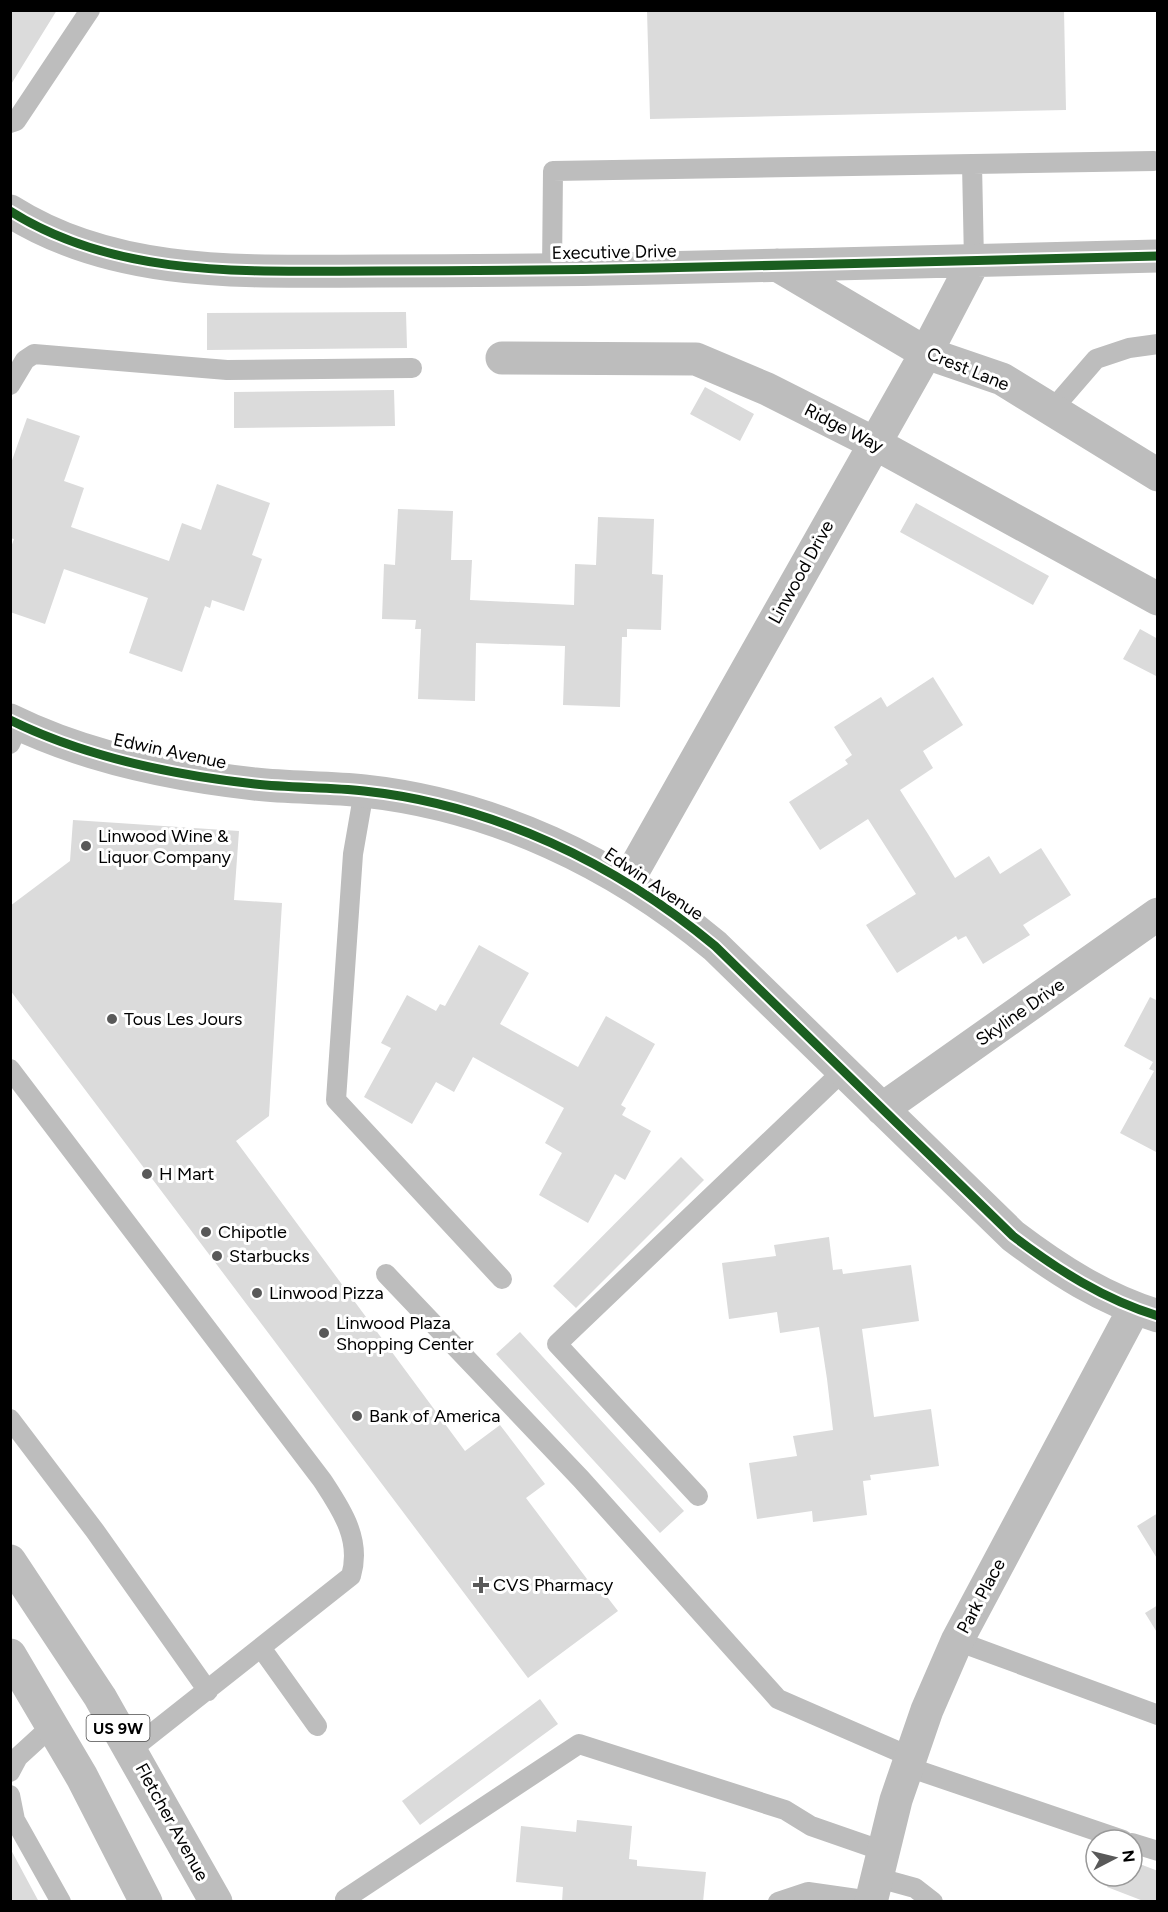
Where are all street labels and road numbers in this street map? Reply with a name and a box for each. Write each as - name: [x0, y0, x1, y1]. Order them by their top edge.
- street label: Executive Drive: [551, 240, 677, 264]
- street label: Crest Lane: [924, 343, 1013, 396]
- street label: Ridge Way: [801, 399, 888, 458]
- street label: Linwood Drive: [764, 516, 839, 628]
- street label: Edwin Avenue: [112, 728, 229, 774]
- street label: Edwin Avenue: [600, 843, 708, 925]
- street label: Skyline Drive: [971, 973, 1069, 1051]
- street label: Park Place: [952, 1555, 1010, 1637]
- road number: US 9W: [86, 1715, 150, 1741]
- street label: Fletcher Avenue: [131, 1759, 214, 1885]

